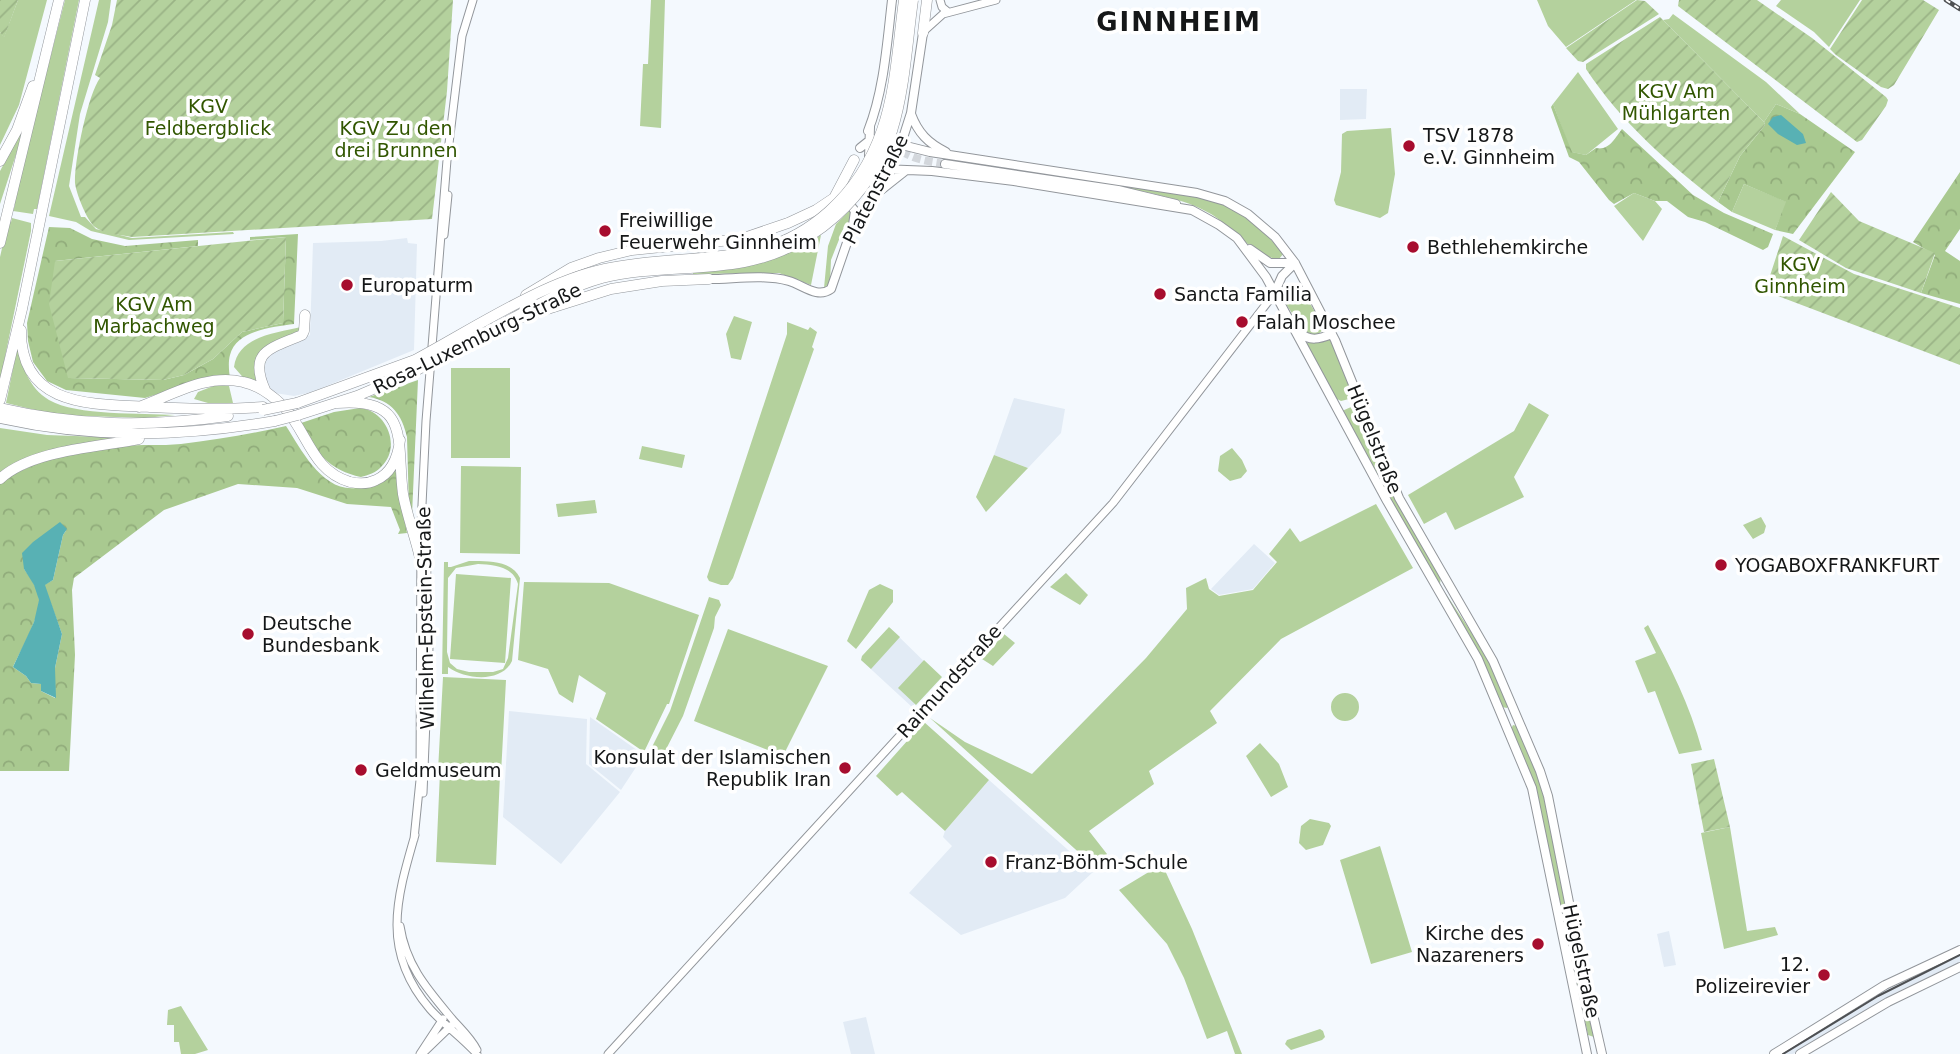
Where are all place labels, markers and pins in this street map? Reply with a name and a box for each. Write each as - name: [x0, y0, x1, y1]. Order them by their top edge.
- place label: TSV 1878 e.V. Ginnheim: [1422, 124, 1555, 168]
- marker: TSV 1878 e.V. Ginnheim: [1401, 138, 1417, 154]
- place label: Freiwillige Feuerwehr Ginnheim: [619, 209, 817, 253]
- marker: Freiwillige Feuerwehr Ginnheim: [597, 223, 613, 239]
- place label: Bethlehemkirche: [1427, 236, 1588, 258]
- marker: Bethlehemkirche: [1405, 239, 1421, 255]
- place label: Europaturm: [361, 274, 473, 296]
- marker: Europaturm: [339, 277, 355, 293]
- place label: Sancta Familia: [1174, 283, 1312, 305]
- marker: Sancta Familia: [1152, 286, 1168, 302]
- place label: Falah Moschee: [1256, 311, 1396, 333]
- marker: Falah Moschee: [1234, 314, 1250, 330]
- place label: YOGABOXFRANKFURT: [1734, 554, 1939, 576]
- marker: YOGABOXFRANKFURT: [1713, 557, 1729, 573]
- place label: Deutsche Bundesbank: [262, 612, 380, 656]
- marker: Deutsche Bundesbank: [240, 626, 256, 642]
- place label: Konsulat der Islamischen Republik Iran: [594, 746, 831, 790]
- place label: Geldmuseum: [375, 759, 501, 781]
- marker: Konsulat der Islamischen Republik Iran: [837, 760, 853, 776]
- marker: Geldmuseum: [353, 762, 369, 778]
- place label: Franz-Böhm-Schule: [1005, 851, 1188, 873]
- marker: Franz-Böhm-Schule: [983, 854, 999, 870]
- place label: Kirche des Nazareners: [1416, 922, 1524, 966]
- marker: Kirche des Nazareners: [1530, 936, 1546, 952]
- place label: 12. Polizeirevier: [1695, 953, 1810, 997]
- marker: 12. Polizeirevier: [1816, 967, 1832, 983]

